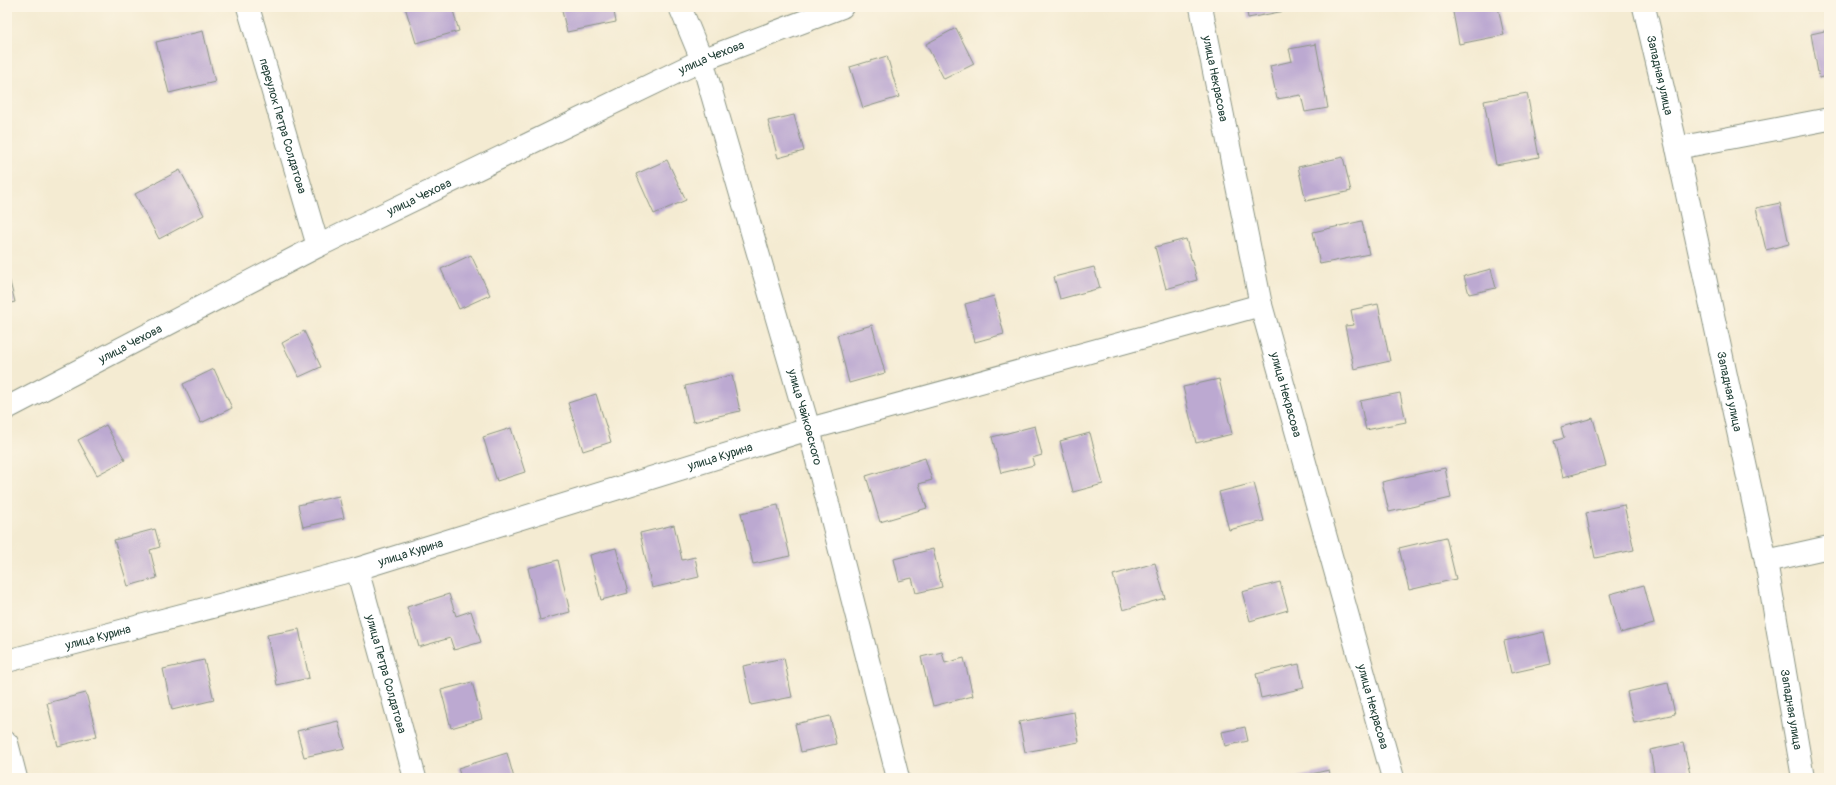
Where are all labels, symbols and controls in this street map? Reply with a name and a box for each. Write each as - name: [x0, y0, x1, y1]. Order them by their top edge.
- street label: улица Некрасова: [1199, 33, 1231, 123]
- street label: Западная улица: [1643, 34, 1677, 117]
- street label: улица Чехова: [675, 37, 747, 78]
- street label: переулок Петра Солдатова: [256, 57, 310, 196]
- street label: улица Чехова: [384, 175, 454, 219]
- street label: улица Чехова: [95, 321, 165, 367]
- street label: улица Некрасова: [1267, 349, 1305, 439]
- street label: Западная улица: [1714, 350, 1745, 433]
- street label: улица Чайковского: [784, 366, 826, 467]
- street label: улица Курина: [685, 439, 755, 474]
- street label: улица Курина: [375, 535, 445, 570]
- street label: улица Петра Солдатова: [362, 612, 410, 735]
- street label: улица Курина: [63, 621, 133, 653]
- street label: улица Некрасова: [1354, 662, 1392, 751]
- street label: Западная улица: [1777, 668, 1806, 751]

